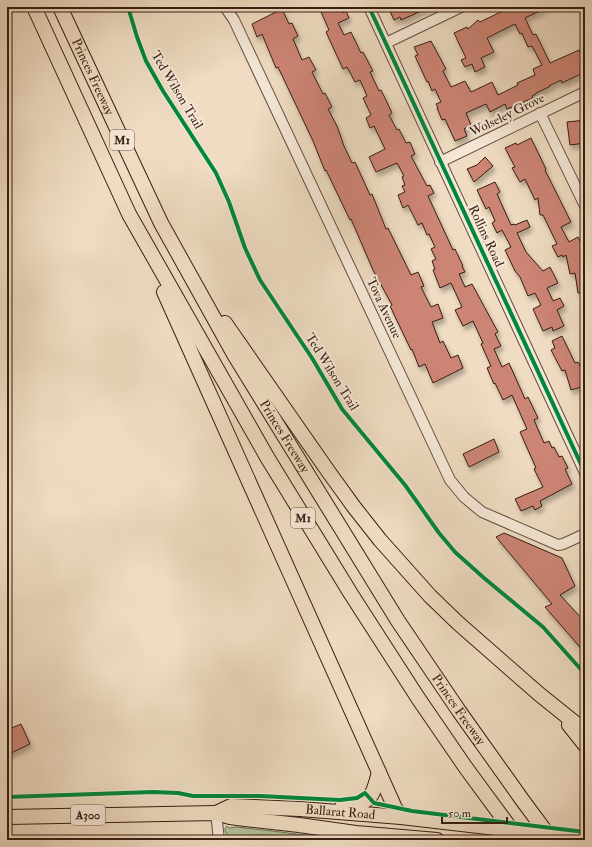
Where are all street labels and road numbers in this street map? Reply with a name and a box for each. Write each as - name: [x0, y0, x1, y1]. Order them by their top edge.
- street label: Princes Freeway: [68, 36, 118, 118]
- street label: Ted Wilson Trail: [147, 48, 207, 132]
- street label: Wolseley Grove: [466, 90, 548, 141]
- road number: M1: [110, 130, 134, 150]
- street label: Rollins Road: [465, 202, 508, 270]
- street label: Tova Avenue: [363, 275, 405, 342]
- street label: Ted Wilson Trail: [302, 330, 362, 414]
- street label: Princes Freeway: [256, 397, 313, 477]
- road number: M1: [291, 508, 315, 528]
- street label: Princes Freeway: [428, 671, 489, 749]
- street label: Ballarat Road: [305, 801, 377, 823]
- road number: A300: [71, 805, 105, 825]

